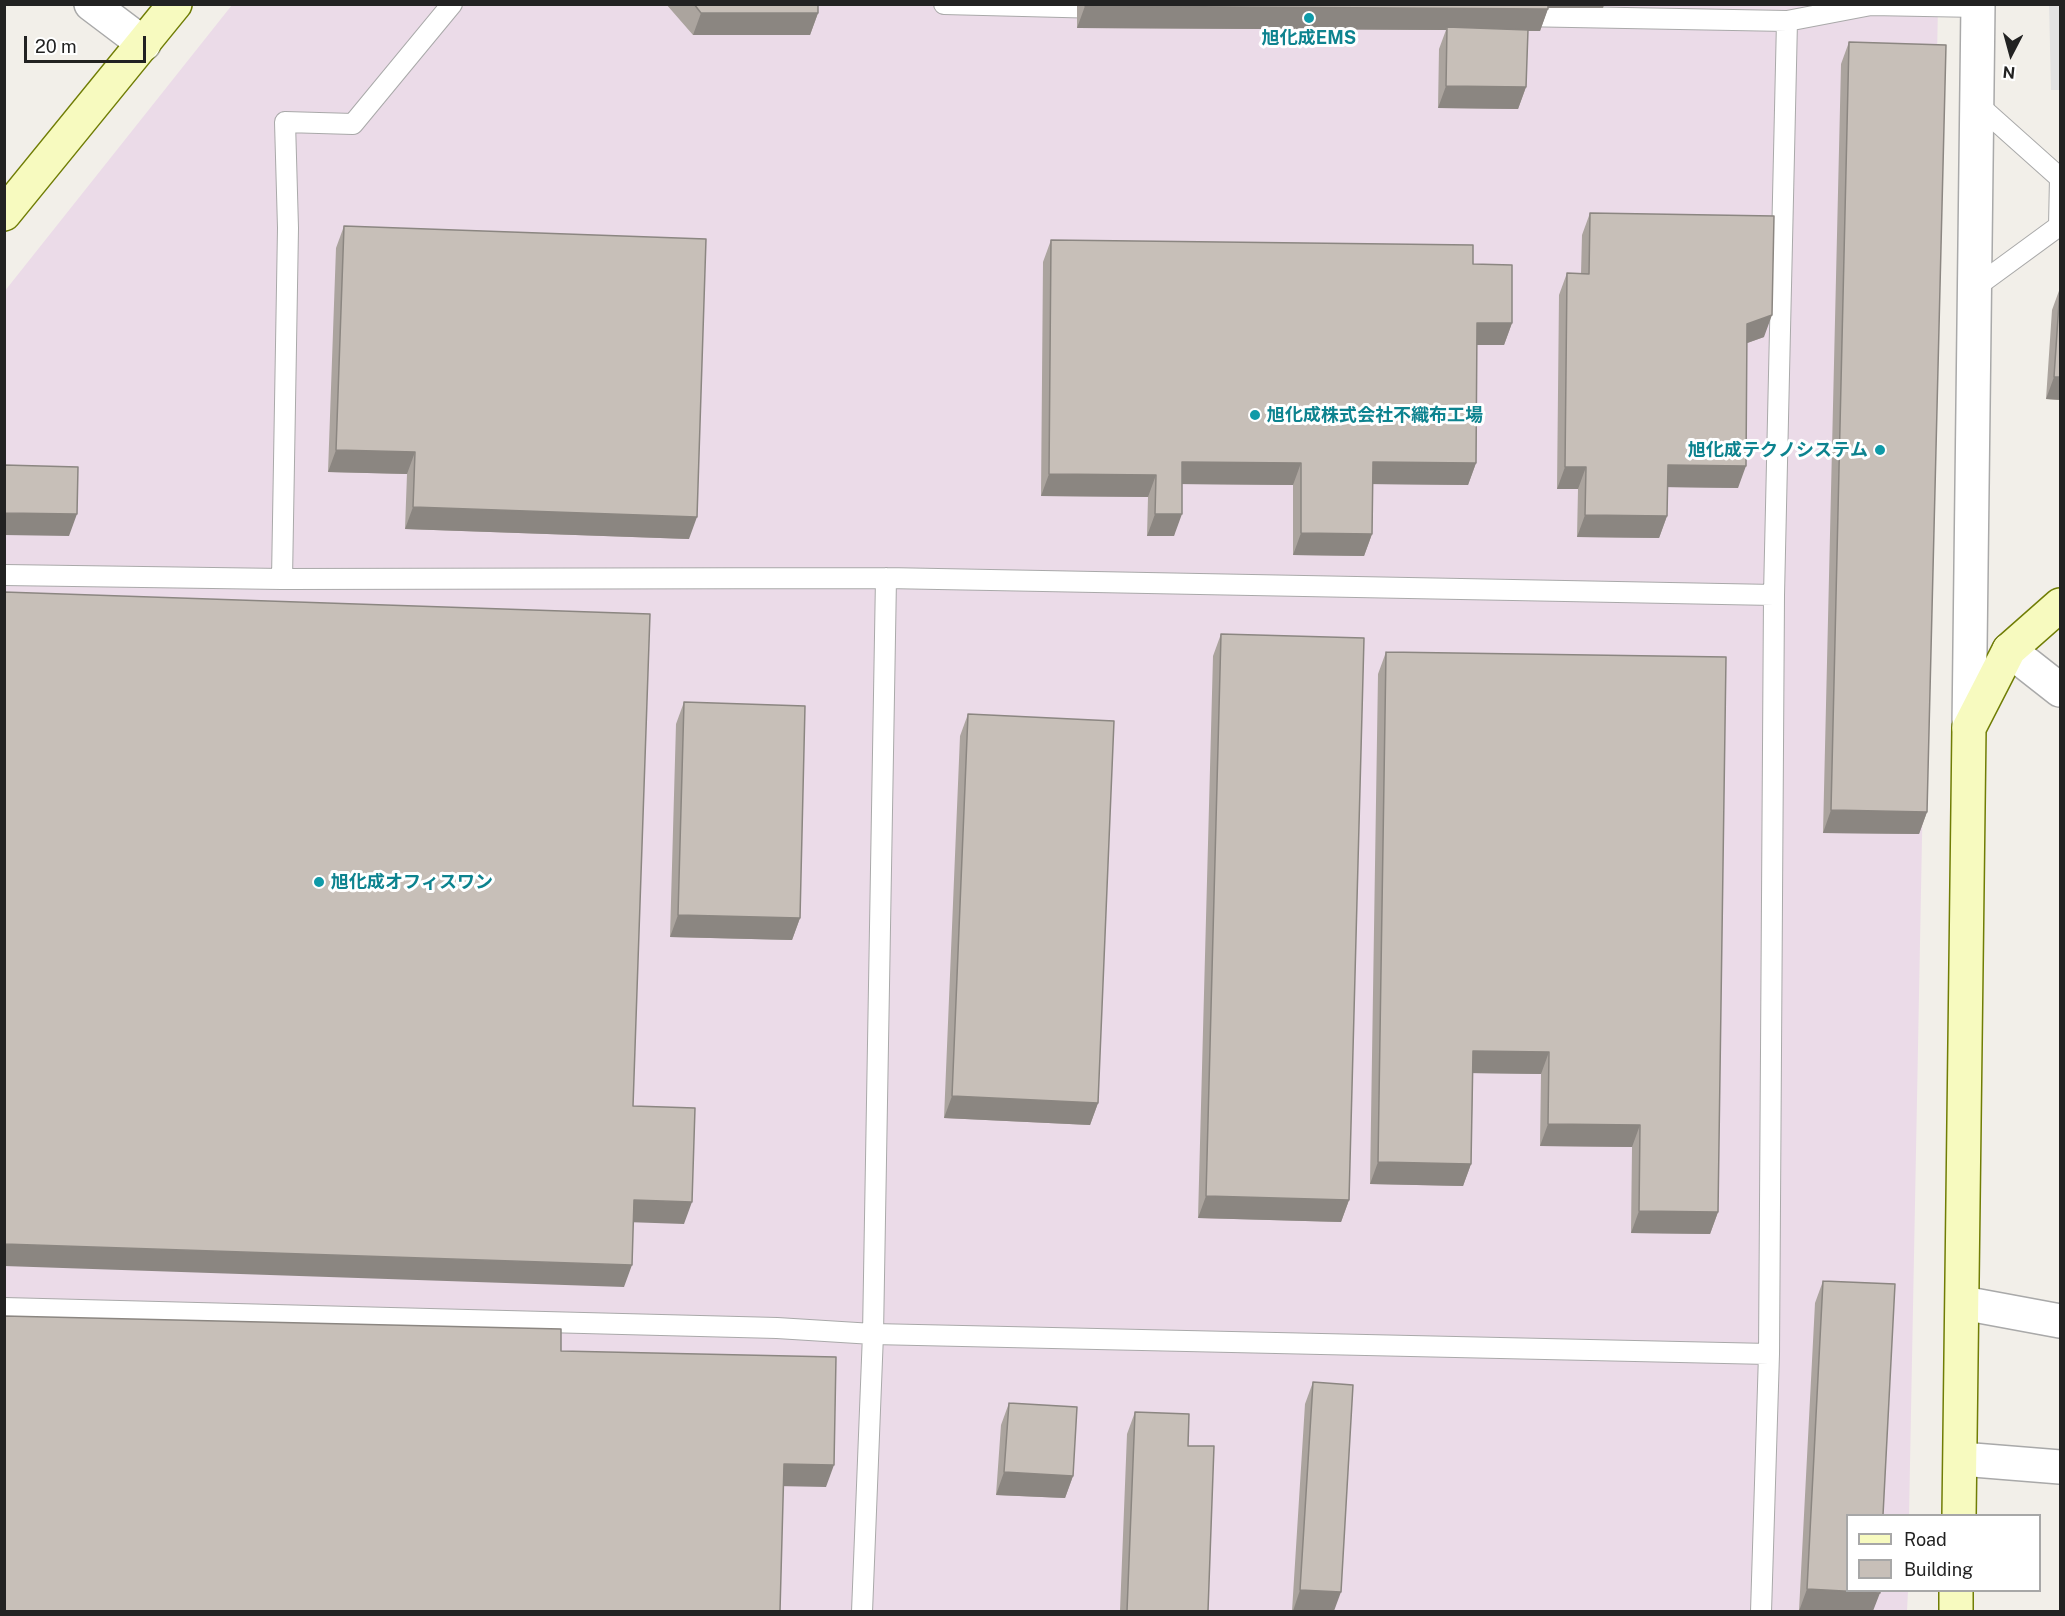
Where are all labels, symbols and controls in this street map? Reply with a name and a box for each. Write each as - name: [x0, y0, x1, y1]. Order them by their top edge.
- marker: 旭化成EMS: [1302, 11, 1316, 25]
- scale bar: [27, 24, 148, 62]
- north arrow: [1981, 24, 2041, 84]
- place label: 旭化成EMS: [1262, 27, 1356, 49]
- text: 20 m: [35, 36, 77, 57]
- text: N: [2002, 62, 2016, 83]
- place label: 旭化成株式会社不織布工場: [1267, 404, 1483, 426]
- marker: 旭化成株式会社不織布工場: [1248, 408, 1262, 422]
- place label: 旭化成テクノシステム: [1688, 439, 1868, 461]
- marker: 旭化成テクノシステム: [1873, 443, 1887, 457]
- place label: 旭化成オフィスワン: [331, 871, 493, 893]
- marker: 旭化成オフィスワン: [312, 875, 326, 889]
- legend: [1846, 1514, 2041, 1592]
- text: Road: [1904, 1529, 1947, 1550]
- text: Building: [1904, 1559, 1973, 1580]

